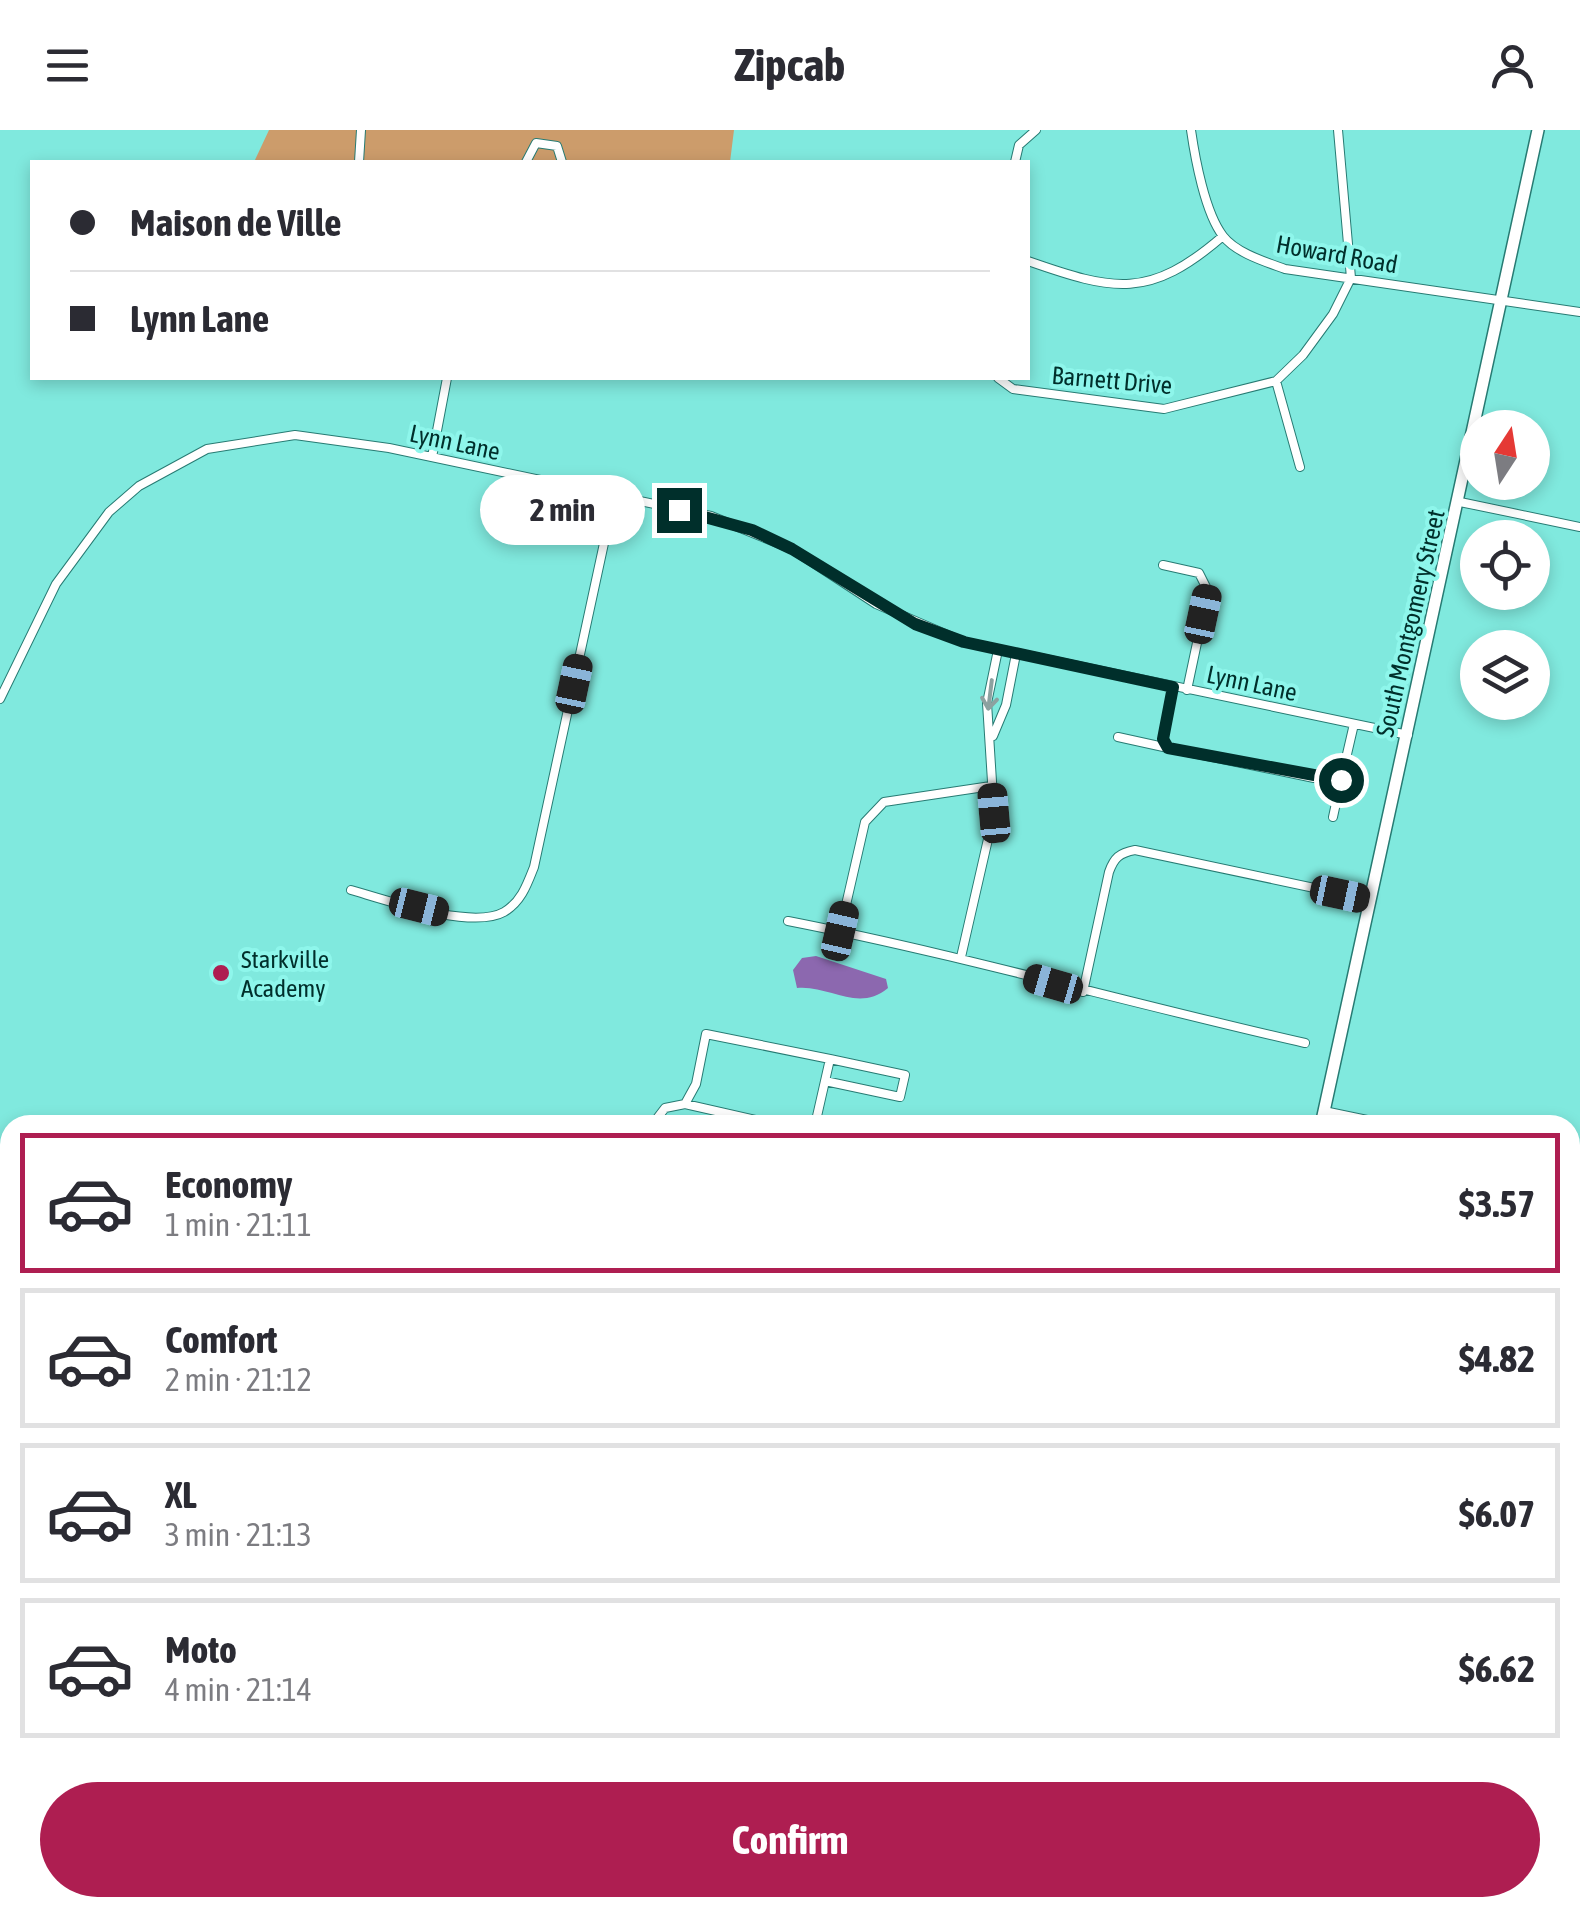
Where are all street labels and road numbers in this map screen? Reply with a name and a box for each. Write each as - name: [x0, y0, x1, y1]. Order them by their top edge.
- street label: Howard Road: [1274, 230, 1400, 278]
- street label: Barnett Drive: [1051, 361, 1173, 399]
- street label: Lynn Lane: [407, 419, 503, 465]
- street label: South Montgomery Street: [1370, 507, 1450, 739]
- street label: Lynn Lane: [1204, 660, 1300, 706]

